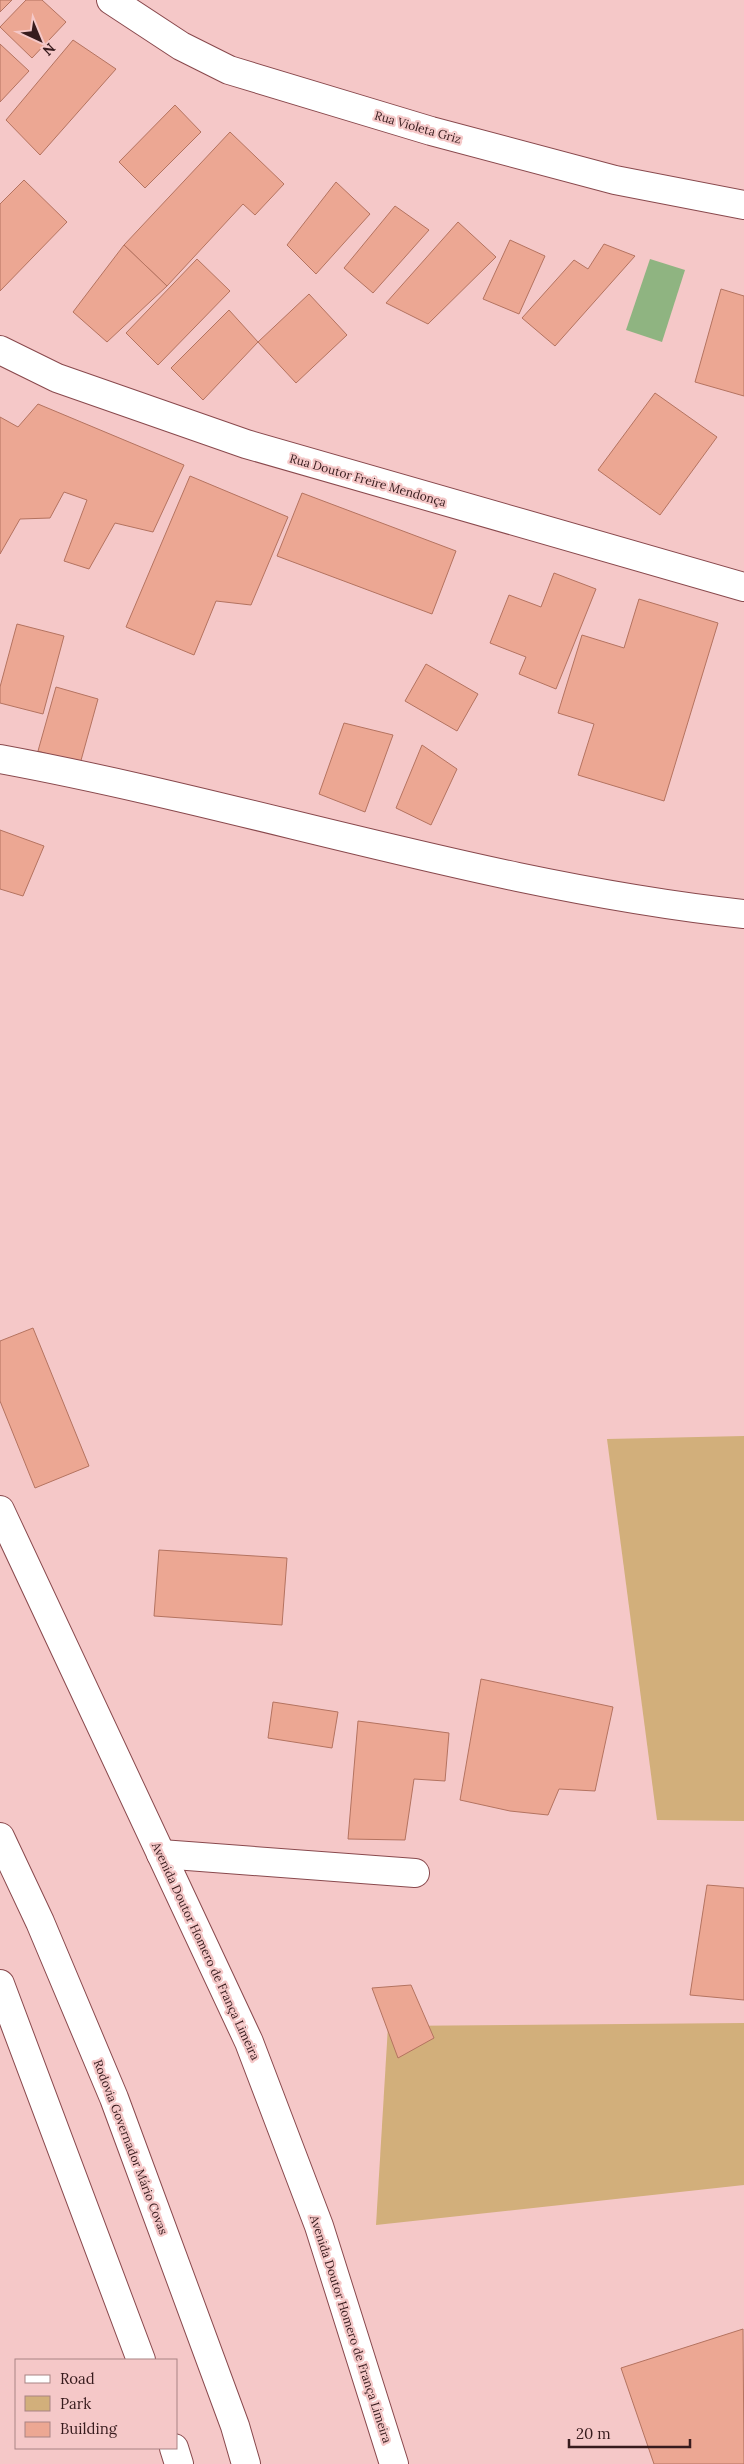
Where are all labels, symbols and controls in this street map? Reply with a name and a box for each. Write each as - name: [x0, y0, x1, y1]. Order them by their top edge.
- north arrow: [15, 15, 65, 65]
- text: N: [39, 39, 59, 60]
- street label: Rua Violeta Griz: [373, 107, 463, 147]
- street label: Rua Doutor Freire Mendonça: [288, 450, 448, 510]
- street label: Avenida Doutor Homero de França Limeira: [148, 1839, 263, 2062]
- street label: Rodovia Governador Mário Covas: [91, 2057, 172, 2237]
- street label: Avenida Doutor Homero de França Limeira: [307, 2212, 395, 2445]
- legend: [15, 2359, 178, 2449]
- text: Road: [60, 2369, 95, 2388]
- text: Park: [60, 2394, 91, 2413]
- scale bar: [569, 2416, 690, 2448]
- text: Building: [60, 2419, 118, 2438]
- text: 20 m: [576, 2424, 611, 2443]

